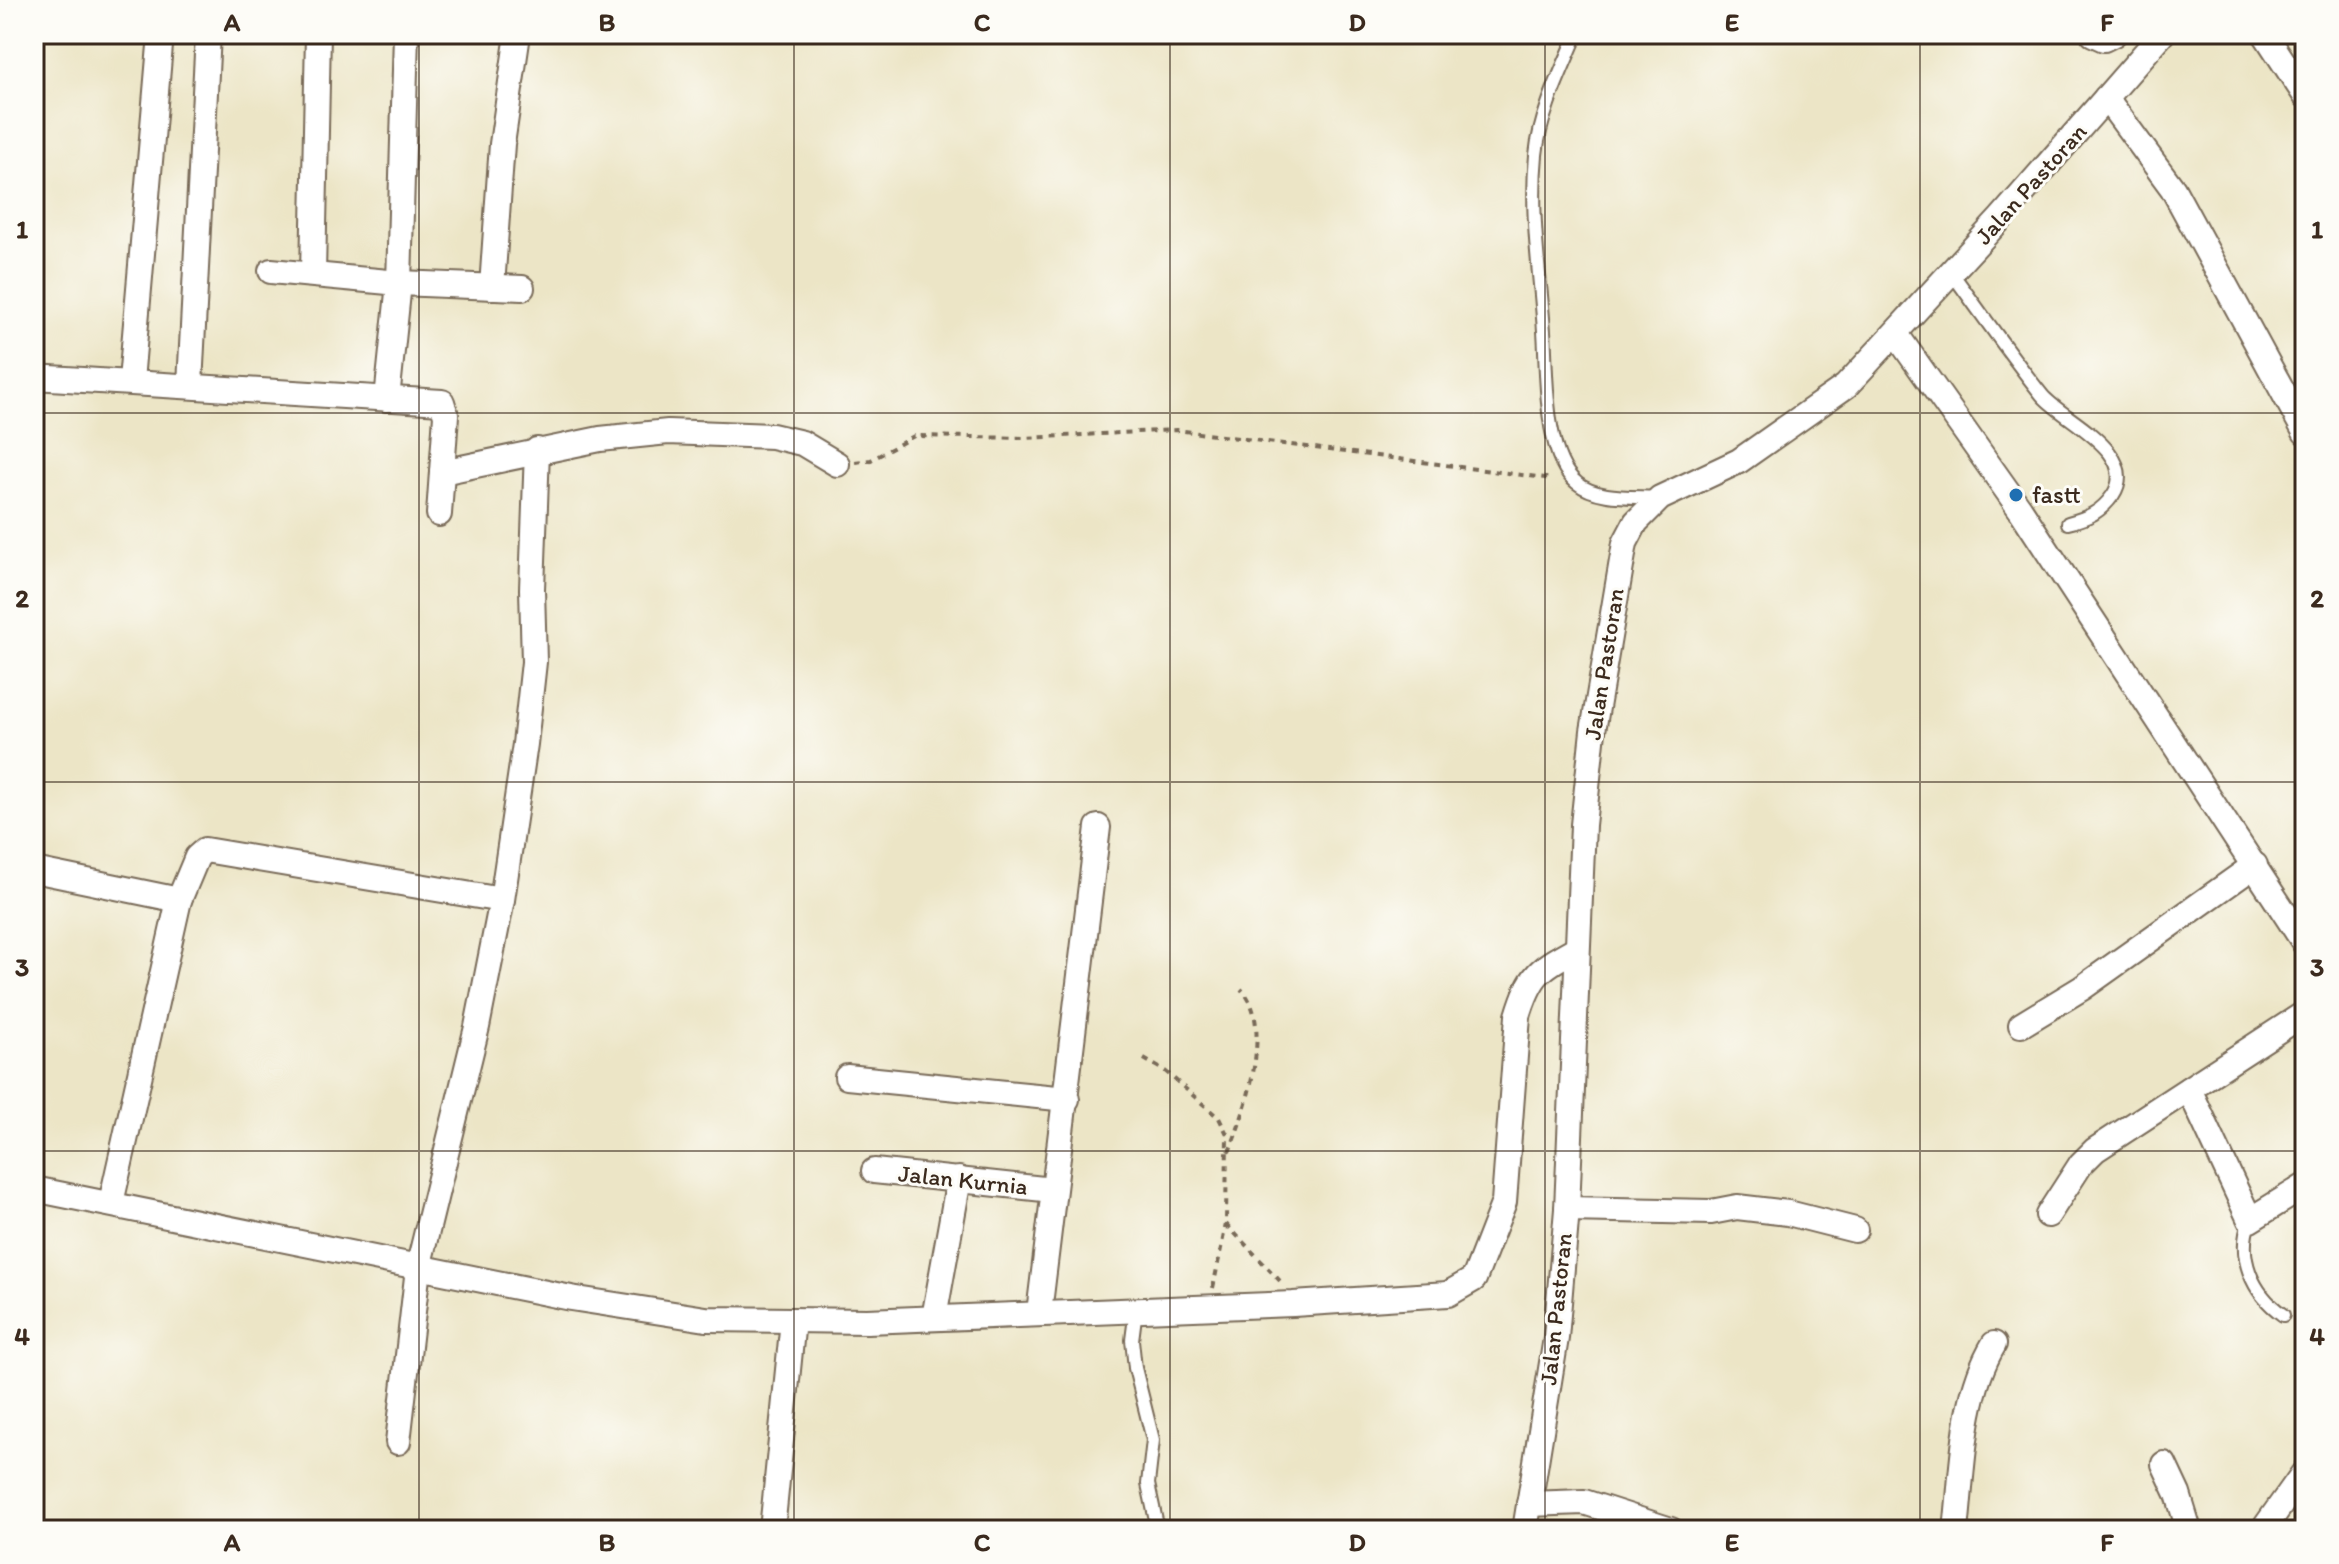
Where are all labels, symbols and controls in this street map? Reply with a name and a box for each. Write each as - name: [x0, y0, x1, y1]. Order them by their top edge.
- text: A: [223, 6, 241, 38]
- text: B: [599, 6, 616, 38]
- text: C: [974, 6, 991, 38]
- text: D: [1348, 6, 1366, 38]
- text: E: [1725, 6, 1739, 38]
- text: F: [2100, 6, 2114, 38]
- street label: Jalan Pastoran: [1969, 117, 2093, 250]
- text: 1: [16, 213, 28, 245]
- text: 1: [2311, 213, 2323, 245]
- place label: fastt: [2032, 480, 2081, 509]
- marker: fastt: [2007, 486, 2025, 504]
- text: 2: [15, 582, 29, 614]
- text: 2: [2310, 582, 2324, 614]
- street label: Jalan Pastoran: [1577, 586, 1630, 742]
- text: 3: [15, 951, 29, 983]
- text: 3: [2310, 951, 2324, 983]
- street label: Jalan Kurnia: [897, 1158, 1029, 1201]
- street label: Jalan Pastoran: [1533, 1231, 1578, 1387]
- text: 4: [14, 1320, 30, 1352]
- text: 4: [2309, 1320, 2325, 1352]
- text: A: [223, 1526, 241, 1558]
- text: B: [599, 1526, 616, 1558]
- text: C: [974, 1526, 991, 1558]
- text: D: [1348, 1526, 1366, 1558]
- text: E: [1725, 1526, 1739, 1558]
- text: F: [2100, 1526, 2114, 1558]

